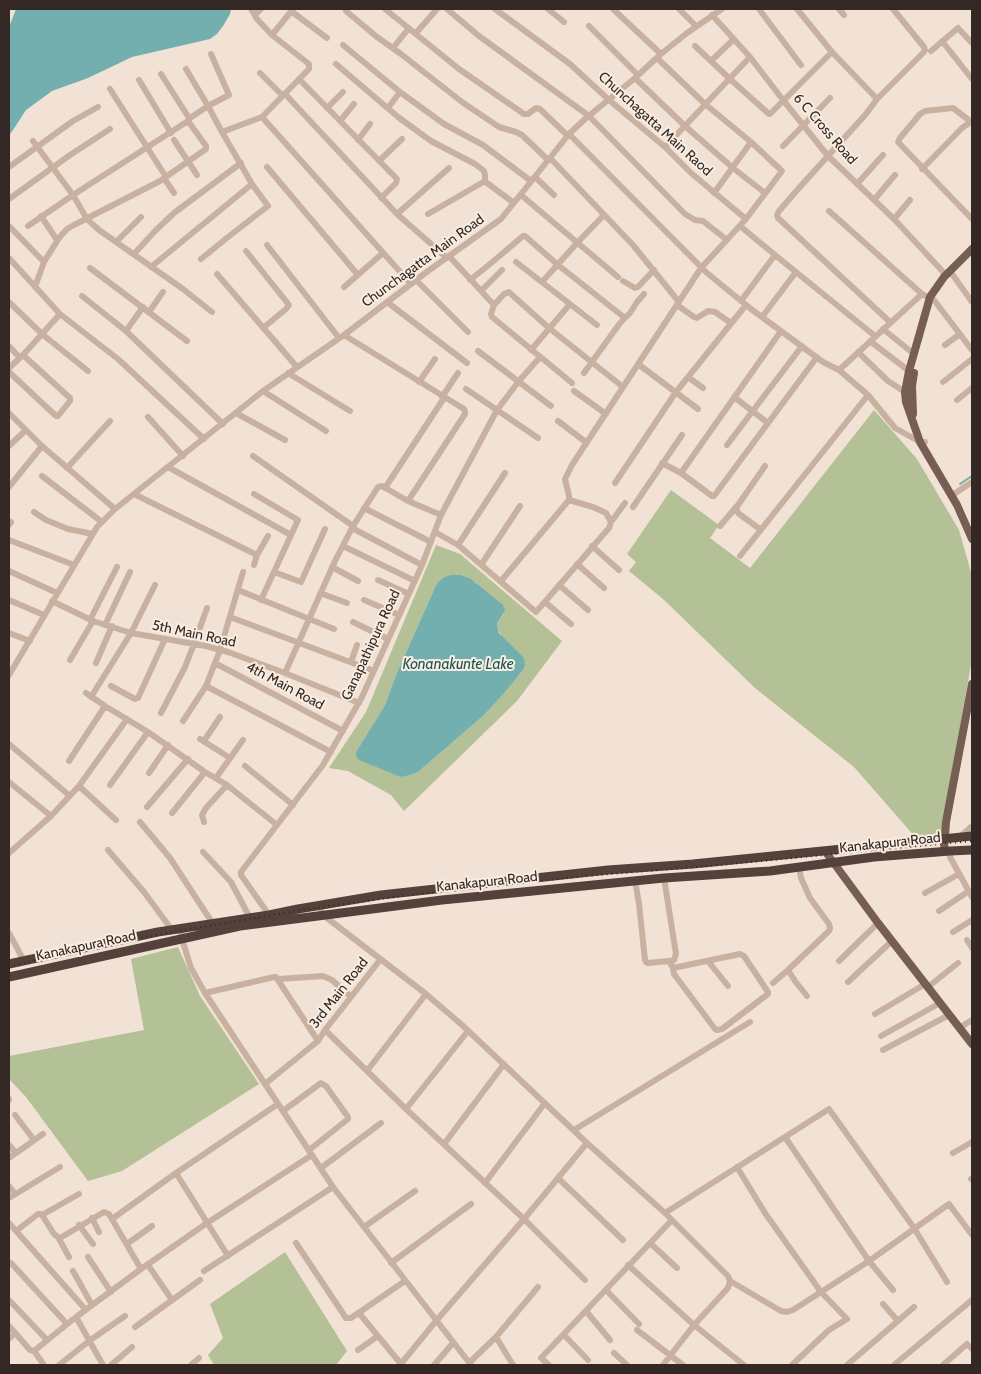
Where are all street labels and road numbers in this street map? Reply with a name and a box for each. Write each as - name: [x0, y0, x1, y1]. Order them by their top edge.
- street label: Chunchagatta Main Raod: [595, 68, 715, 180]
- street label: 6 C Cross Road: [790, 90, 860, 168]
- street label: Chunchagatta Main Road: [359, 211, 487, 311]
- street label: Ganapathipura Road: [338, 587, 404, 703]
- street label: 5th Main Road: [151, 617, 237, 651]
- street label: 4th Main Road: [243, 658, 327, 714]
- street label: Kanakapura Road: [838, 829, 942, 857]
- street label: Kanakapura Road: [435, 868, 539, 896]
- street label: Kanakapura Road: [34, 927, 138, 965]
- street label: 3rd Main Road: [306, 954, 372, 1032]

